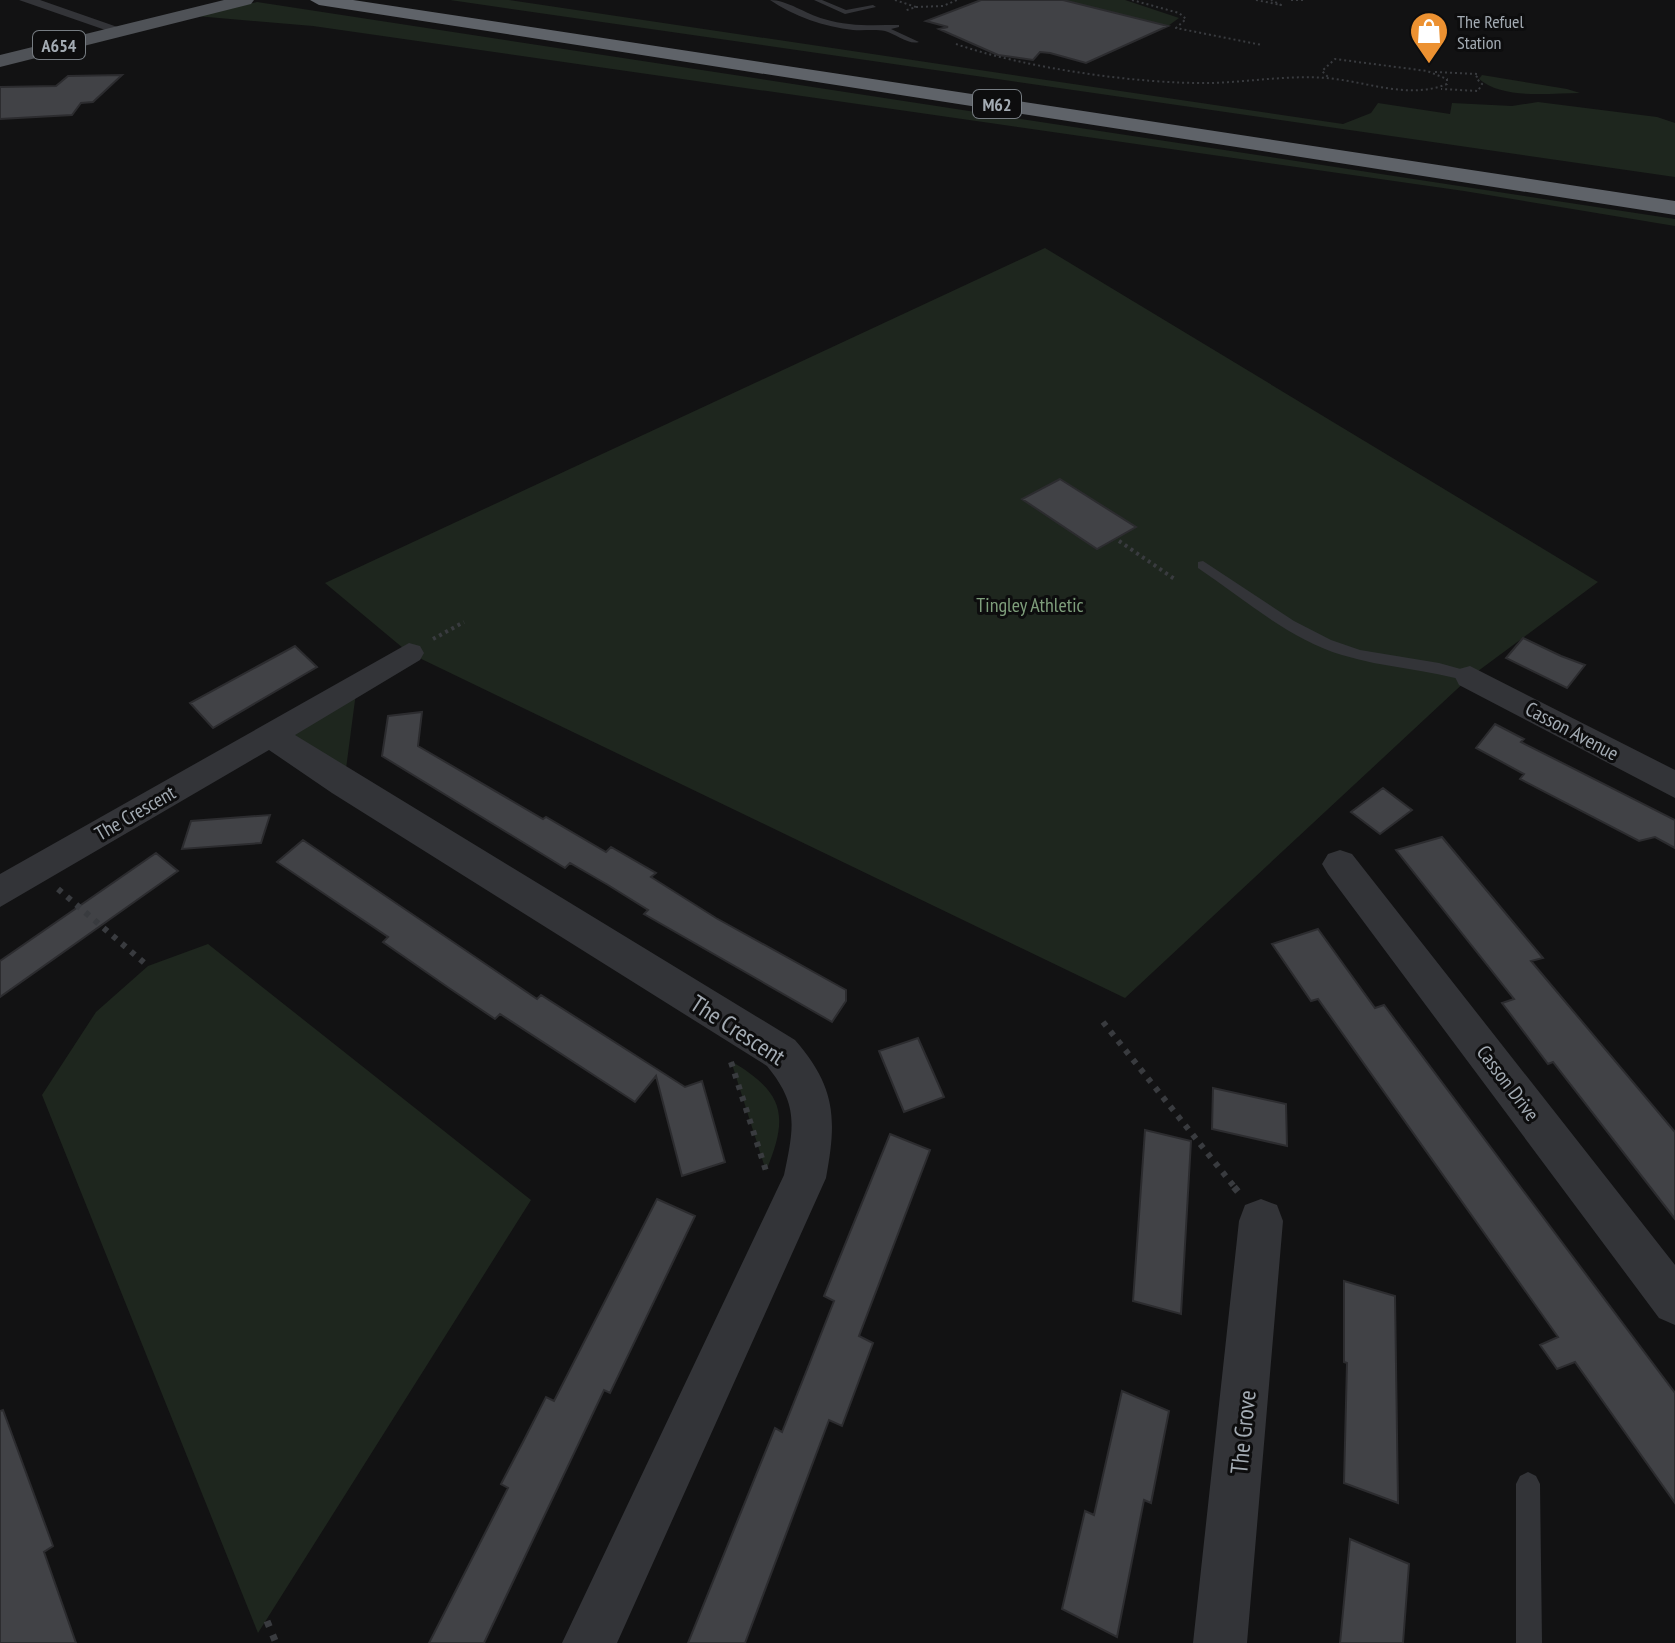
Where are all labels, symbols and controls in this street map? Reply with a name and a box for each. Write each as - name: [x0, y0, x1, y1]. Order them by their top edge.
- shop icon: The Refuel Station: [1408, 10, 1450, 65]
- place label: The Refuel Station: [1457, 10, 1524, 54]
- road number: A654: [33, 31, 85, 59]
- road number: M62: [973, 90, 1021, 118]
- park label: Tingley Athletic: [976, 592, 1084, 618]
- street label: Casson Avenue: [1521, 696, 1623, 766]
- street label: The Crescent: [90, 779, 180, 847]
- street label: The Crescent: [685, 988, 792, 1072]
- street label: Casson Drive: [1471, 1040, 1545, 1126]
- street label: The Grove: [1223, 1389, 1263, 1475]

